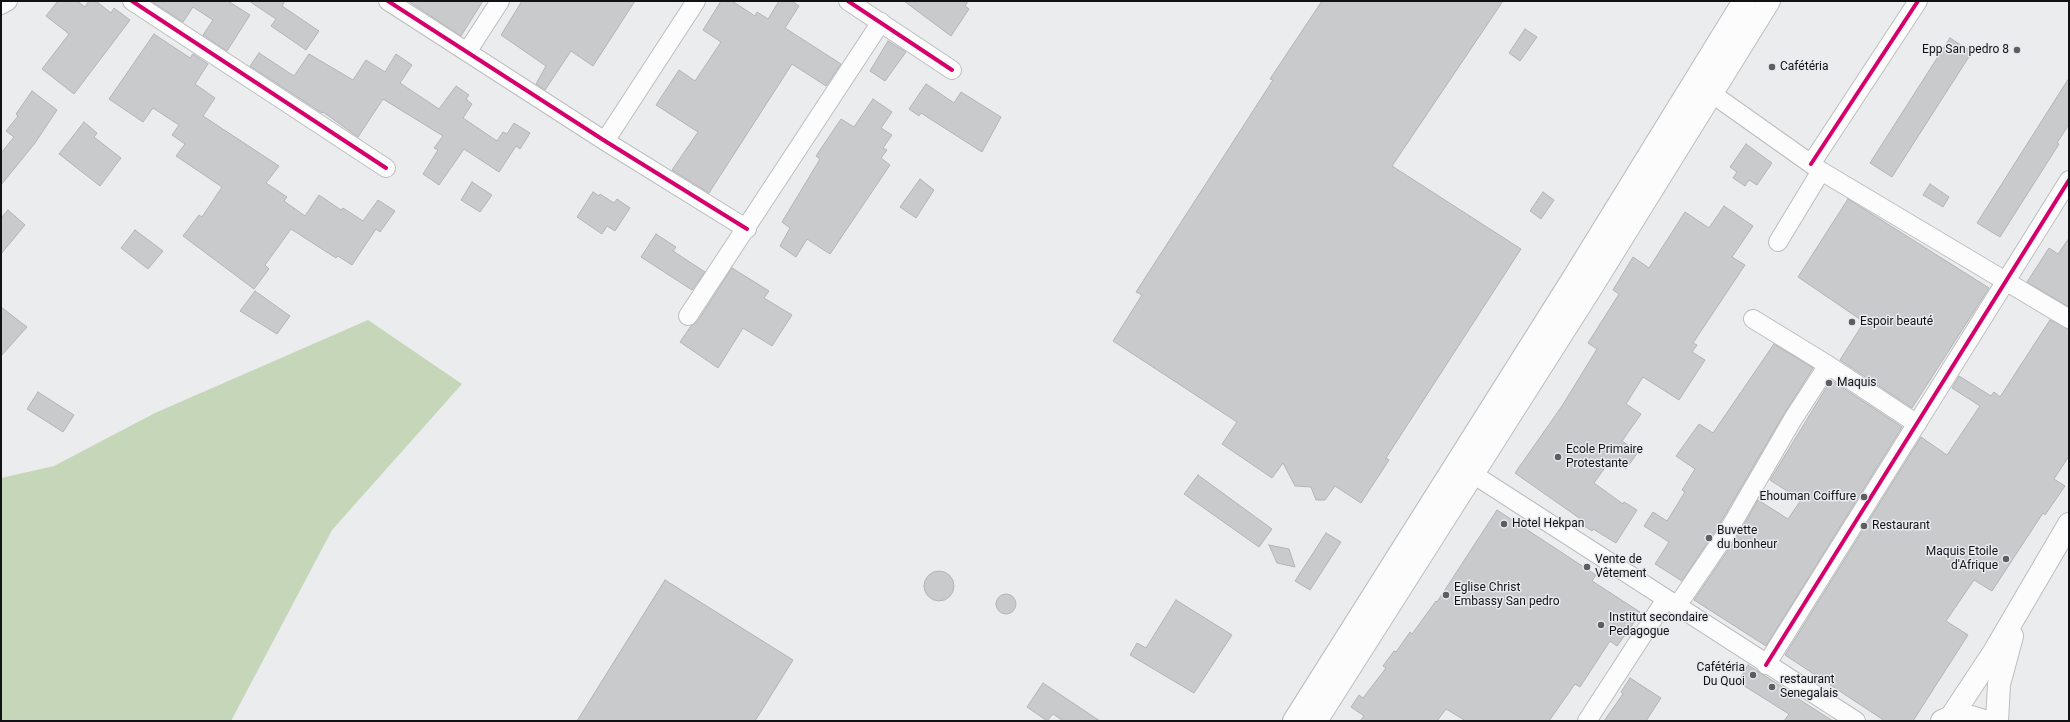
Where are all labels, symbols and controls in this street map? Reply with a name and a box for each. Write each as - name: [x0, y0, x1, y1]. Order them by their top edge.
- place label: Epp San pedro 8: [1922, 43, 2009, 57]
- marker: Epp San pedro 8: [2012, 45, 2022, 55]
- place label: Cafétéria: [1780, 60, 1829, 74]
- marker: Cafétéria: [1767, 62, 1777, 72]
- place label: Espoir beauté: [1860, 315, 1933, 329]
- marker: Espoir beauté: [1847, 317, 1857, 327]
- place label: Maquis: [1837, 376, 1877, 390]
- marker: Maquis: [1824, 378, 1834, 388]
- place label: Ecole Primaire Protestante: [1566, 443, 1643, 471]
- marker: Ecole Primaire Protestante: [1553, 452, 1563, 462]
- place label: Ehouman Coiffure: [1760, 490, 1856, 504]
- marker: Ehouman Coiffure: [1859, 492, 1869, 502]
- place label: Hotel Hekpan: [1512, 517, 1584, 531]
- marker: Hotel Hekpan: [1499, 519, 1509, 529]
- place label: Restaurant: [1872, 519, 1930, 533]
- marker: Restaurant: [1859, 521, 1869, 531]
- place label: Buvette du bonheur: [1717, 524, 1777, 552]
- marker: Buvette du bonheur: [1704, 533, 1714, 543]
- place label: Maquis Etoile d'Afrique: [1926, 545, 1998, 573]
- place label: Vente de Vêtement: [1595, 553, 1646, 581]
- marker: Maquis Etoile d'Afrique: [2001, 554, 2011, 564]
- marker: Vente de Vêtement: [1582, 562, 1592, 572]
- place label: Eglise Christ Embassy San pedro: [1454, 581, 1560, 609]
- marker: Eglise Christ Embassy San pedro: [1441, 590, 1451, 600]
- place label: Institut secondaire Pedagogue: [1609, 611, 1708, 639]
- marker: Institut secondaire Pedagogue: [1596, 620, 1606, 630]
- place label: Cafétéria Du Quoi: [1696, 661, 1745, 689]
- marker: Cafétéria Du Quoi: [1748, 670, 1758, 680]
- place label: restaurant Senegalais: [1780, 673, 1838, 701]
- marker: restaurant Senegalais: [1767, 682, 1777, 692]

